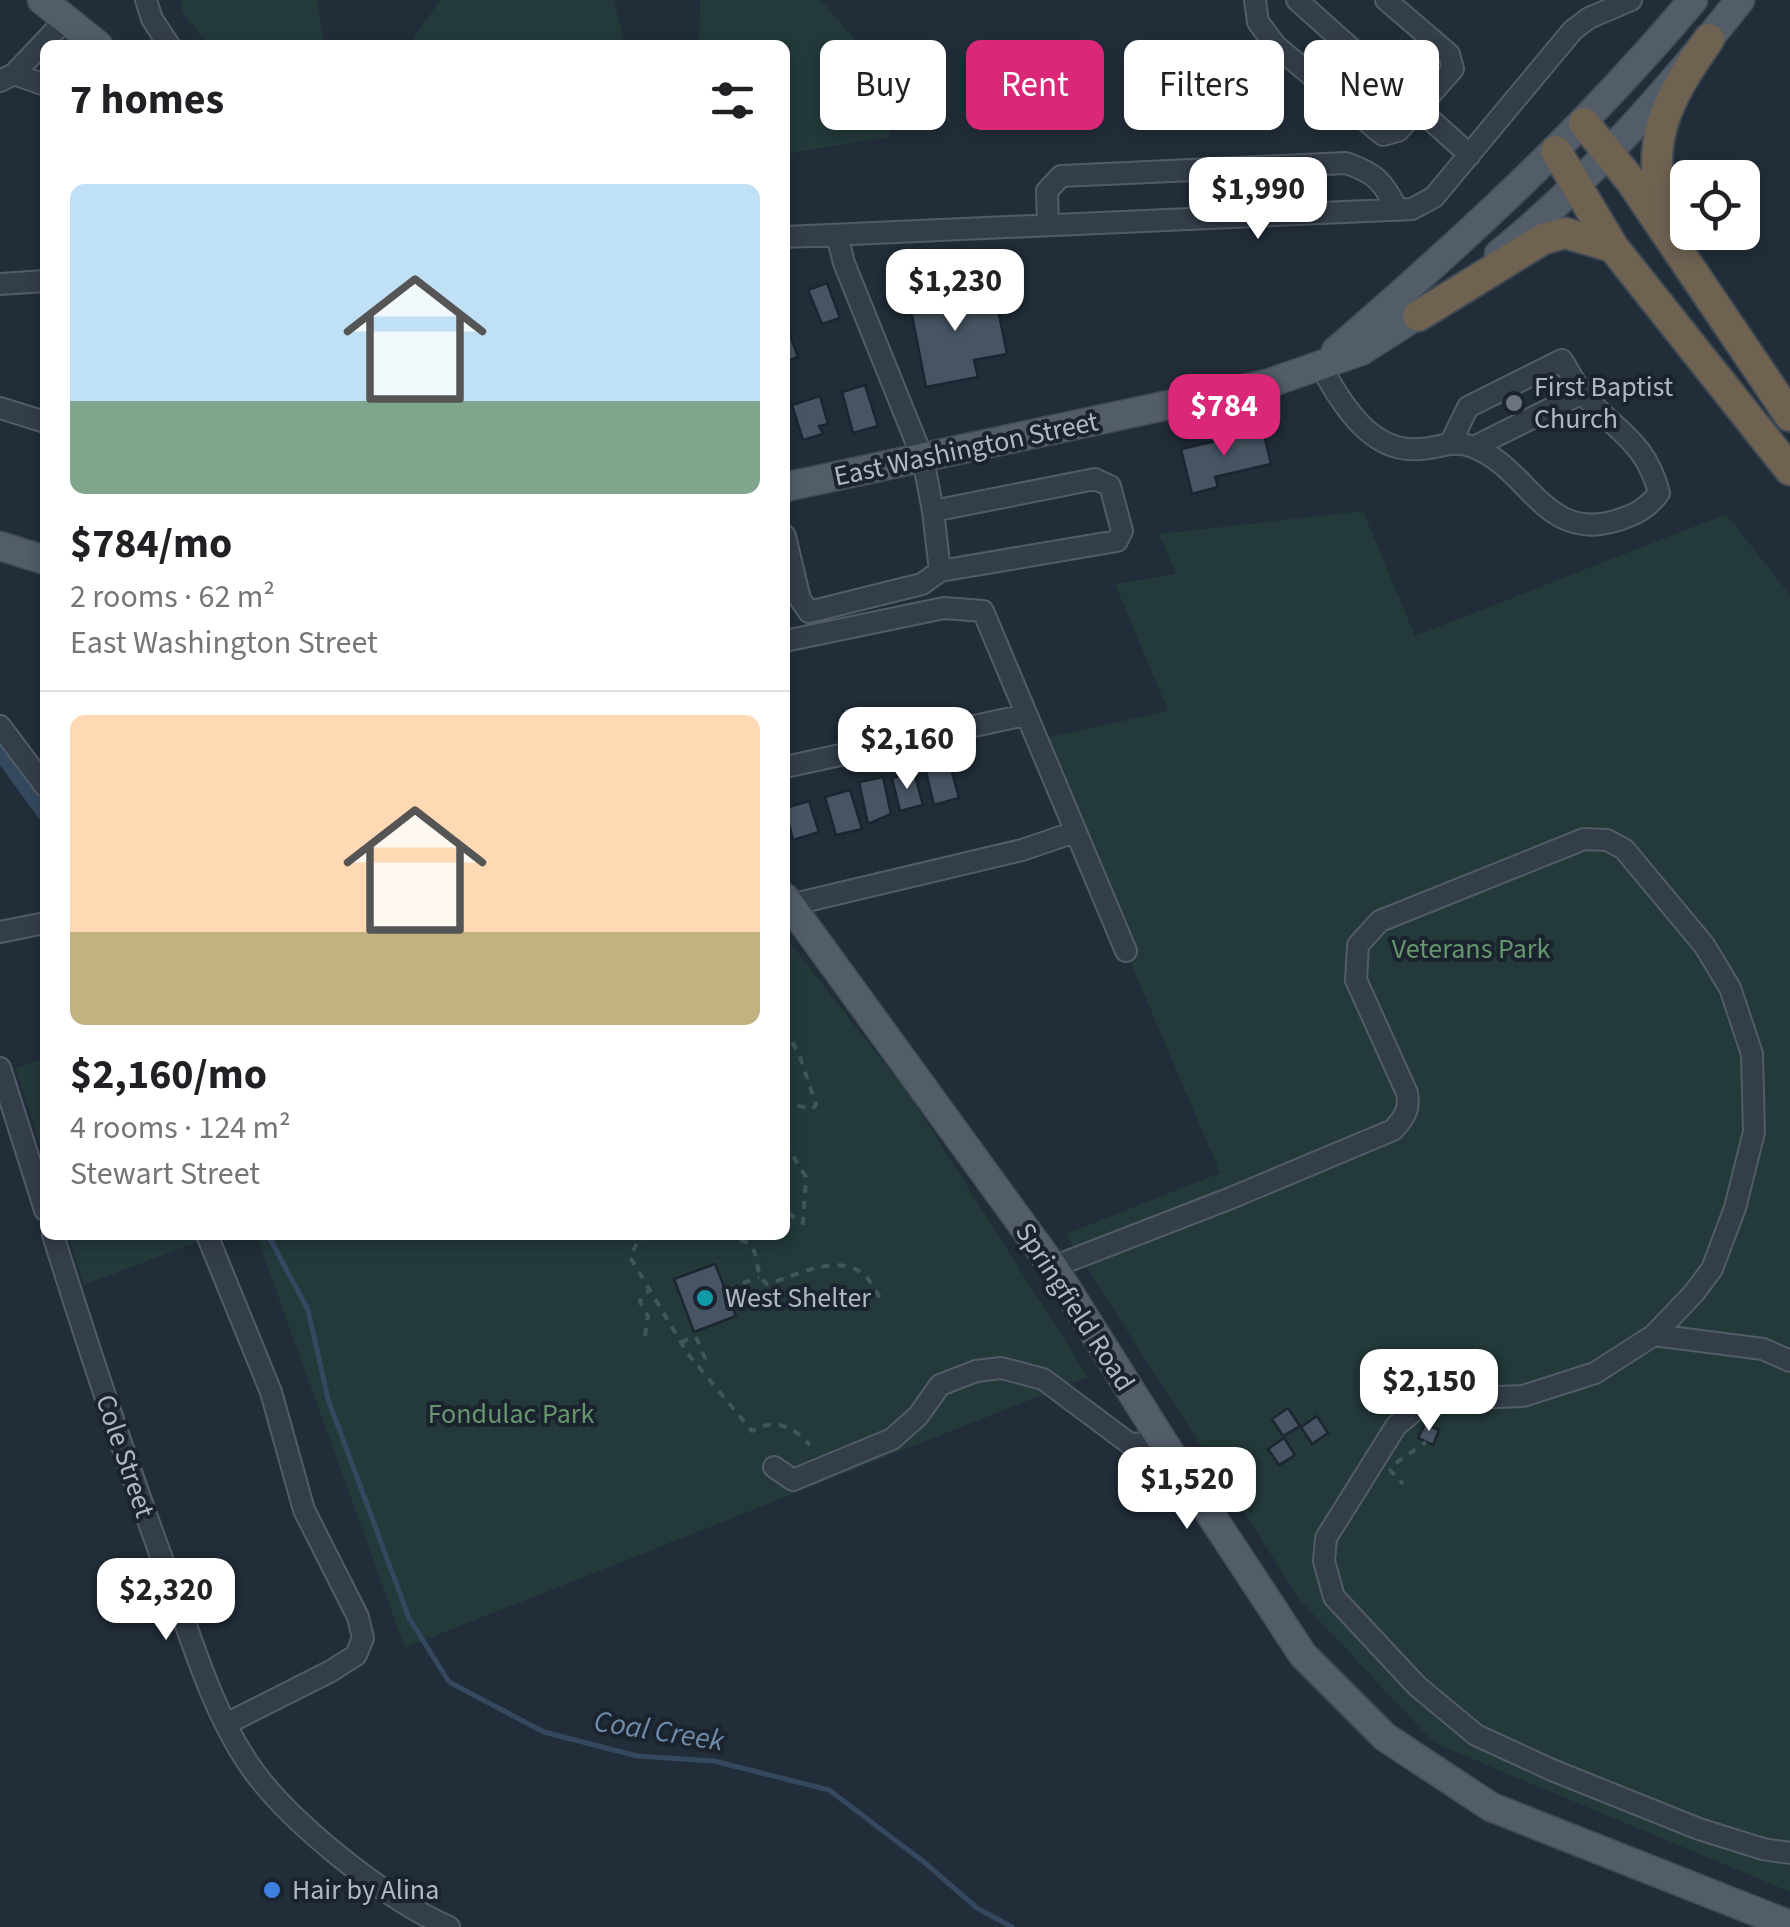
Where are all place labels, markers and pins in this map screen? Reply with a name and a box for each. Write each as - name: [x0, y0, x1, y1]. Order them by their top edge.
- pin: $1,990: [1177, 157, 1339, 242]
- pin: $1,230: [874, 249, 1036, 334]
- place label: First Baptist Church: [1534, 367, 1674, 439]
- pin: $784: [1165, 374, 1283, 459]
- marker: First Baptist Church: [1503, 392, 1525, 414]
- pin: $2,160: [826, 707, 988, 792]
- place label: West Shelter: [725, 1278, 871, 1318]
- marker: West Shelter: [694, 1287, 716, 1309]
- pin: $2,150: [1348, 1349, 1510, 1434]
- pin: $1,520: [1106, 1447, 1268, 1532]
- pin: $2,320: [85, 1558, 247, 1643]
- place label: Hair by Alina: [292, 1870, 439, 1910]
- marker: Hair by Alina: [261, 1879, 283, 1901]

